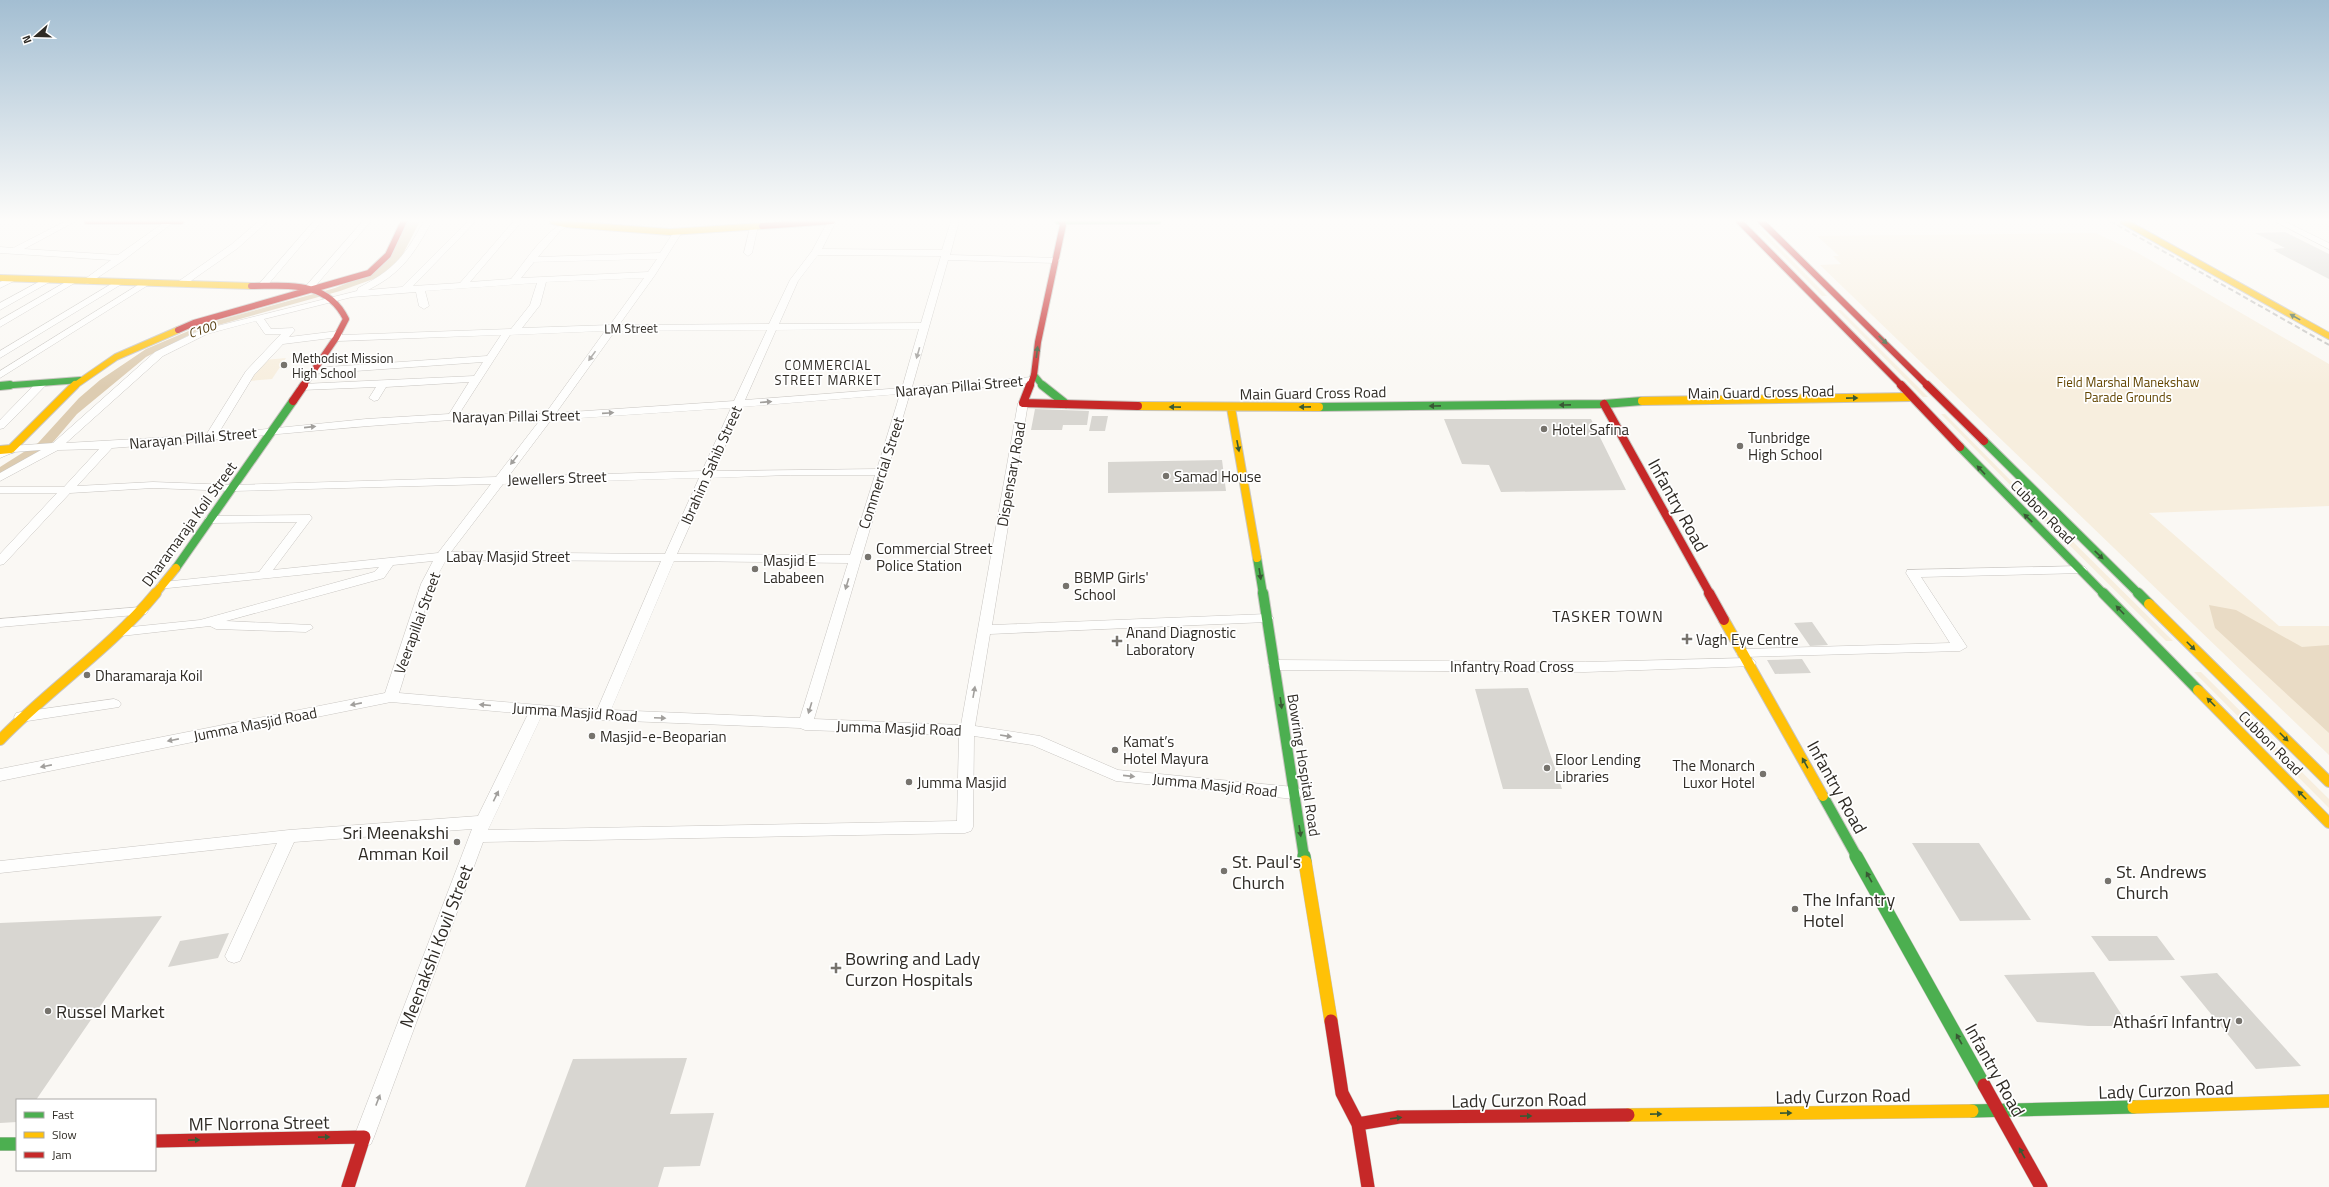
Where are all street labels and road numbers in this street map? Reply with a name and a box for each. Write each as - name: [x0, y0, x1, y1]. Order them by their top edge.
- street label: LM Street: [604, 318, 658, 338]
- street label: Narayan Pillai Street: [894, 369, 1025, 403]
- street label: Main Guard Cross Road: [1688, 379, 1834, 405]
- street label: Main Guard Cross Road: [1240, 380, 1386, 406]
- street label: Ibrahim Sahib Street: [674, 401, 748, 528]
- street label: Narayan Pillai Street: [452, 403, 581, 429]
- street label: Commercial Street: [852, 413, 910, 532]
- street label: Dispensary Road: [990, 420, 1032, 528]
- street label: Narayan Pillai Street: [128, 421, 259, 455]
- street label: Infantry Road: [1641, 453, 1715, 557]
- street label: Dharamaraja Koil Street: [136, 456, 243, 591]
- street label: Jewellers Street: [507, 465, 608, 491]
- street label: Cubbon Road: [2005, 474, 2081, 550]
- street label: Labay Masjid Street: [446, 545, 571, 568]
- street label: Veerapillai Street: [388, 568, 446, 677]
- street label: Infantry Road Cross: [1450, 655, 1574, 678]
- street label: Bowring Hospital Road: [1281, 692, 1327, 838]
- street label: Jumma Masjid Road: [512, 696, 638, 728]
- street label: Jumma Masjid Road: [191, 701, 319, 747]
- street label: Cubbon Road: [2233, 705, 2309, 781]
- street label: Jumma Masjid Road: [836, 714, 962, 742]
- street label: Infantry Road: [1800, 735, 1874, 839]
- street label: Jumma Masjid Road: [1151, 767, 1279, 803]
- street label: Meenakshi Kovil Street: [392, 860, 480, 1032]
- street label: Infantry Road: [1958, 1018, 2032, 1122]
- street label: Lady Curzon Road: [2098, 1074, 2234, 1106]
- street label: Lady Curzon Road: [1775, 1081, 1911, 1111]
- street label: Lady Curzon Road: [1451, 1085, 1587, 1115]
- street label: MF Norrona Street: [188, 1108, 330, 1138]

